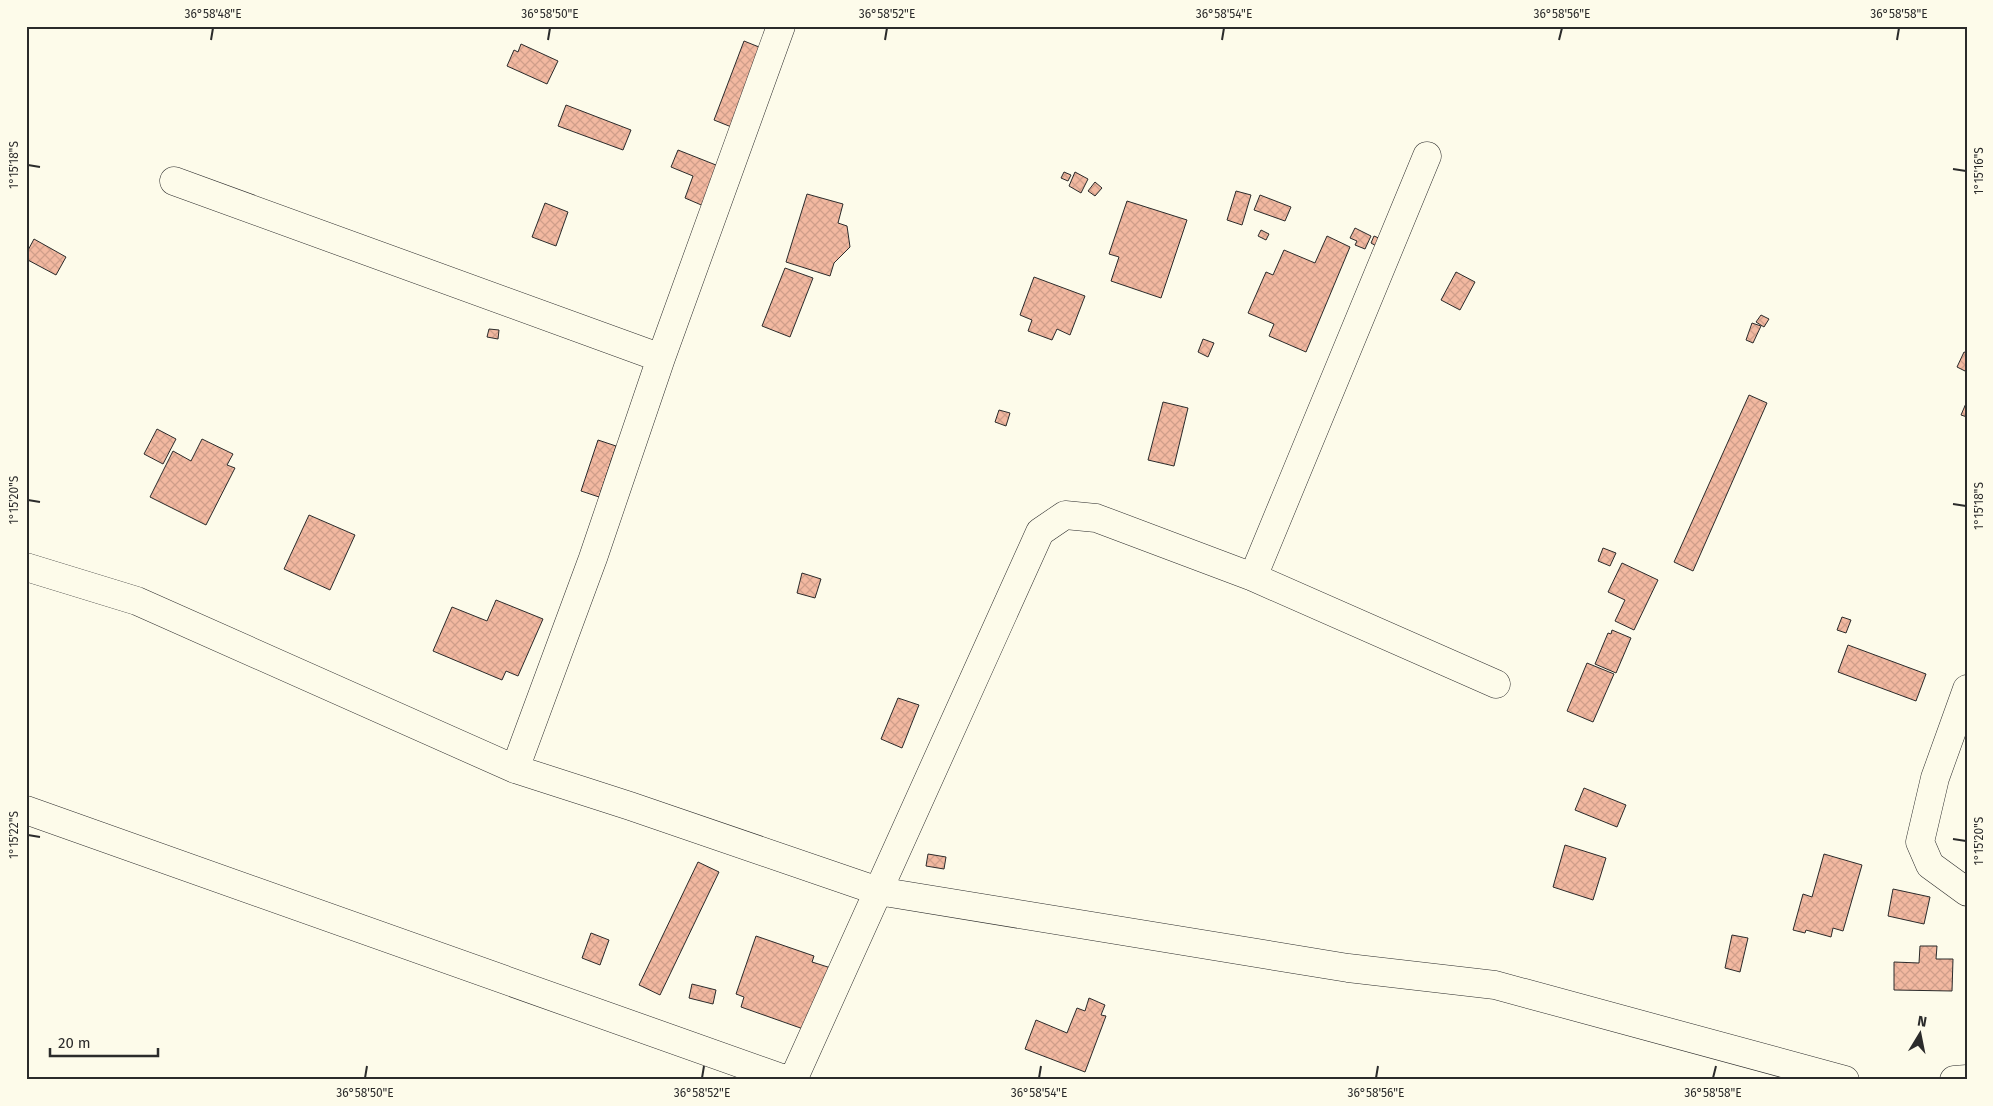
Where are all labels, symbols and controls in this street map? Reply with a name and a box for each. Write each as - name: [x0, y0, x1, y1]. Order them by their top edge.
- text: 36°58'48"E: [184, 7, 242, 21]
- text: 36°58'50"E: [521, 7, 579, 21]
- text: 36°58'52"E: [859, 7, 915, 21]
- text: 36°58'54"E: [1196, 7, 1252, 21]
- text: 36°58'56"E: [1534, 7, 1591, 21]
- text: 36°58'58"E: [1870, 7, 1928, 21]
- text: 1°15'18"S: [7, 141, 21, 189]
- text: 1°15'16"S: [1972, 147, 1986, 195]
- text: 1°15'20"S: [7, 475, 21, 524]
- text: 1°15'18"S: [1972, 482, 1986, 530]
- text: 1°15'22"S: [7, 810, 21, 859]
- text: 1°15'20"S: [1972, 816, 1986, 865]
- north arrow: [1896, 1008, 1946, 1058]
- text: N: [1916, 1013, 1928, 1031]
- scale bar: [50, 1026, 158, 1058]
- text: 20 m: [58, 1034, 91, 1052]
- text: 36°58'50"E: [336, 1086, 394, 1100]
- text: 36°58'52"E: [674, 1086, 730, 1100]
- text: 36°58'54"E: [1011, 1086, 1067, 1100]
- text: 36°58'56"E: [1348, 1086, 1405, 1100]
- text: 36°58'58"E: [1684, 1086, 1742, 1100]

